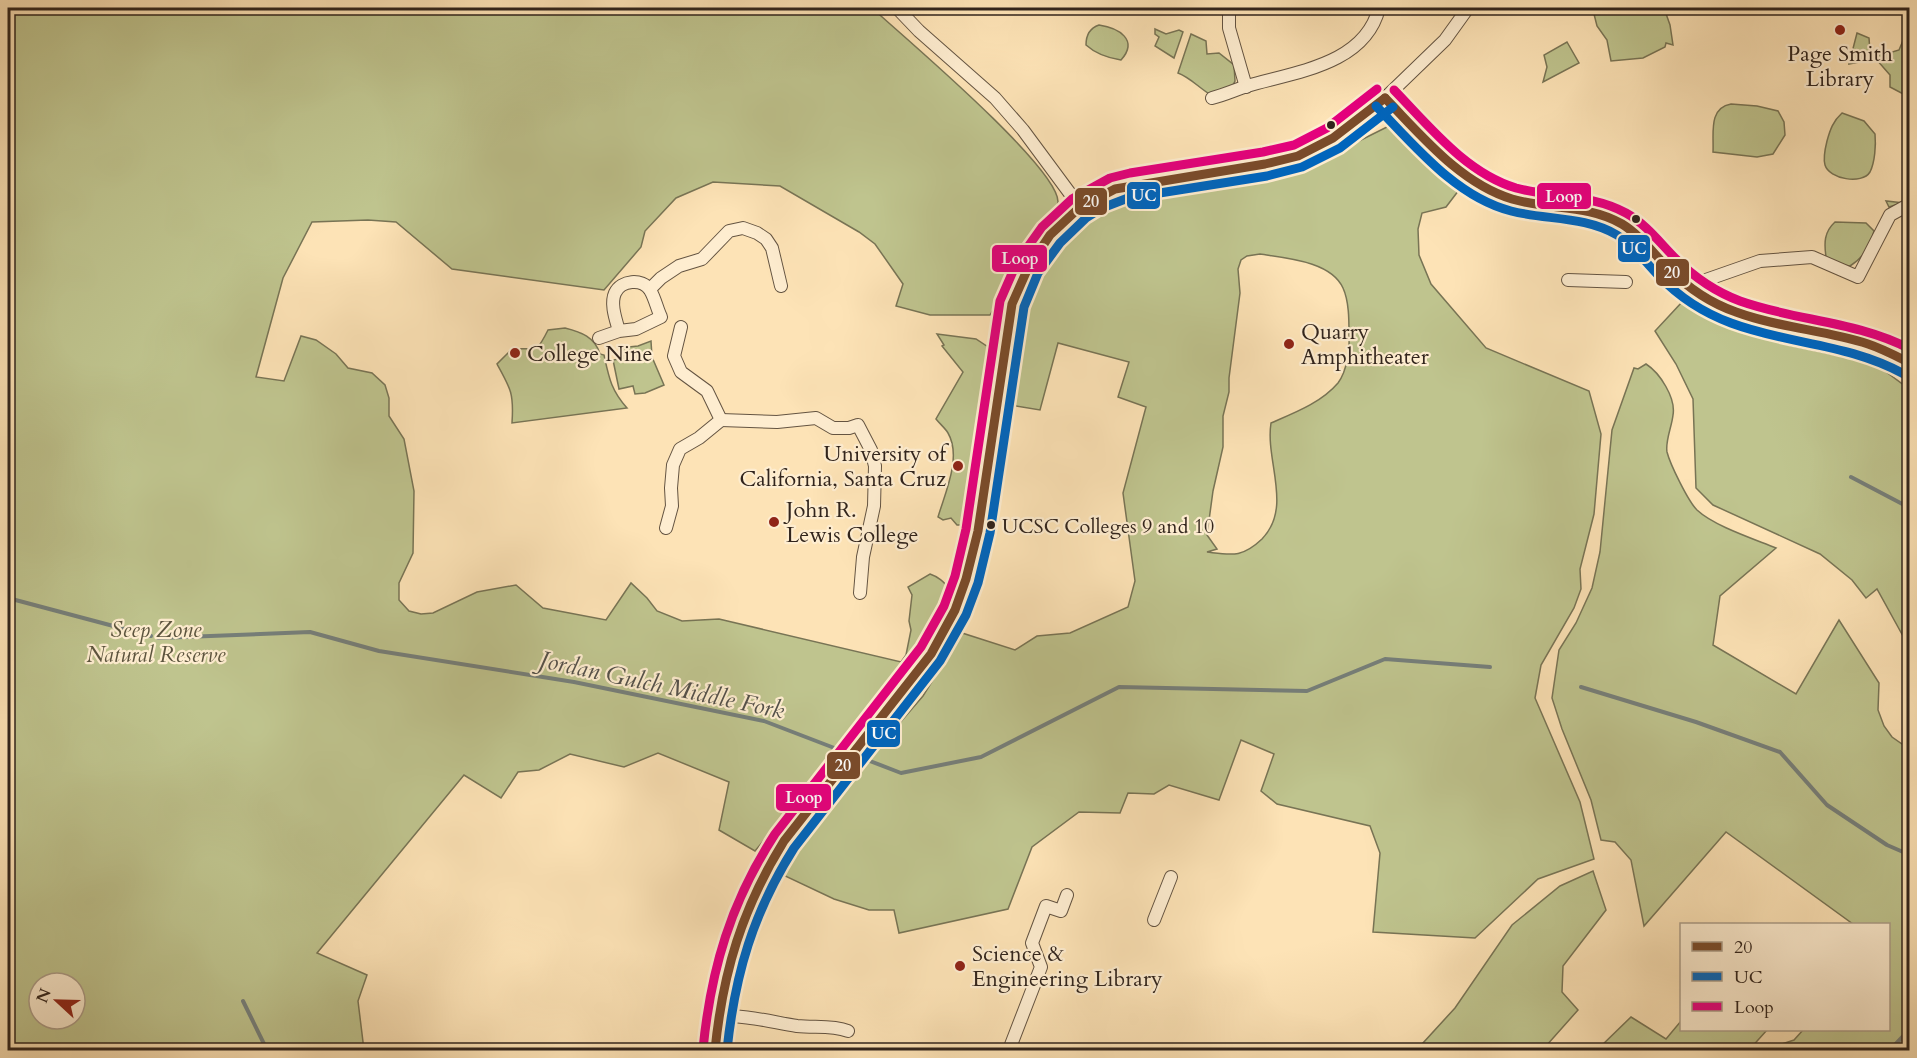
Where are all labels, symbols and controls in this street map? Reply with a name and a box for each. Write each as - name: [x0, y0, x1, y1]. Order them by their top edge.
- marker: Page Smith Library: [1833, 23, 1847, 37]
- place label: Page Smith Library: [1787, 39, 1893, 94]
- unlabelled marker: [1325, 119, 1337, 131]
- line badge: UC: [1126, 181, 1161, 210]
- line badge: Loop: [1536, 182, 1592, 210]
- text: UC: [1131, 185, 1157, 207]
- text: Loop: [1545, 186, 1583, 208]
- line badge: 20: [1074, 187, 1108, 216]
- text: 20: [1083, 191, 1099, 213]
- unlabelled marker: [1630, 213, 1642, 225]
- line badge: UC: [1617, 234, 1651, 263]
- text: UC: [1621, 238, 1647, 260]
- line badge: Loop: [991, 244, 1048, 273]
- text: Loop: [1001, 248, 1039, 270]
- line badge: 20: [1655, 258, 1690, 287]
- text: 20: [1664, 262, 1680, 284]
- place label: Quarry Amphitheater: [1301, 317, 1430, 372]
- marker: Quarry Amphitheater: [1282, 337, 1296, 351]
- place label: College Nine: [527, 339, 653, 369]
- marker: College Nine: [508, 346, 522, 360]
- place label: University of California, Santa Cruz: [739, 439, 949, 494]
- marker: University of California, Santa Cruz: [951, 459, 965, 473]
- place label: John R. Lewis College: [783, 495, 919, 550]
- place label: UCSC Colleges 9 and 10: [1002, 513, 1214, 540]
- marker: John R. Lewis College: [767, 515, 781, 529]
- marker: UCSC Colleges 9 and 10: [985, 519, 997, 531]
- park label: Seep Zone Natural Reserve: [87, 615, 226, 670]
- water label: Jordan Gulch Middle Fork: [531, 642, 788, 728]
- line badge: UC: [866, 719, 901, 748]
- text: UC: [871, 723, 897, 745]
- line badge: 20: [826, 751, 861, 780]
- text: 20: [835, 755, 851, 777]
- line badge: Loop: [775, 783, 832, 812]
- text: Loop: [785, 787, 823, 809]
- legend: [1680, 923, 1890, 1031]
- text: 20: [1734, 935, 1752, 960]
- place label: Science & Engineering Library: [972, 939, 1163, 994]
- marker: Science & Engineering Library: [953, 959, 967, 973]
- text: UC: [1734, 965, 1763, 990]
- north arrow: [27, 971, 87, 1031]
- text: N: [31, 985, 57, 1006]
- text: Loop: [1734, 995, 1774, 1020]

